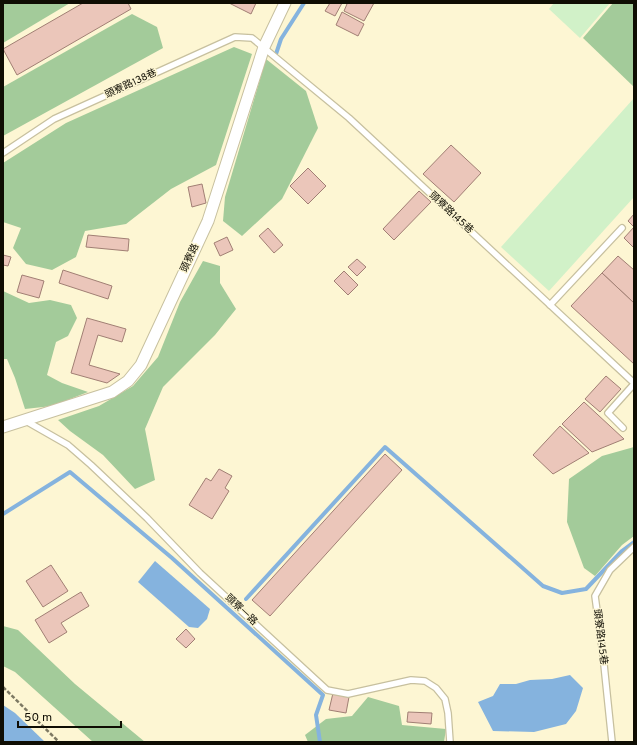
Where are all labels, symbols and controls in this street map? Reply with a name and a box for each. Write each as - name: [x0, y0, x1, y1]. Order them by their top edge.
- street label: 頭寮路138巷: [103, 66, 159, 102]
- street label: 頭寮路145巷: [426, 189, 476, 237]
- street label: 頭寮路: [178, 242, 202, 274]
- street label: 頭寮一路: [222, 592, 260, 628]
- street label: 頭寮路145巷: [590, 608, 610, 666]
- scale bar: [18, 703, 121, 729]
- text: 50 m: [24, 710, 52, 726]

